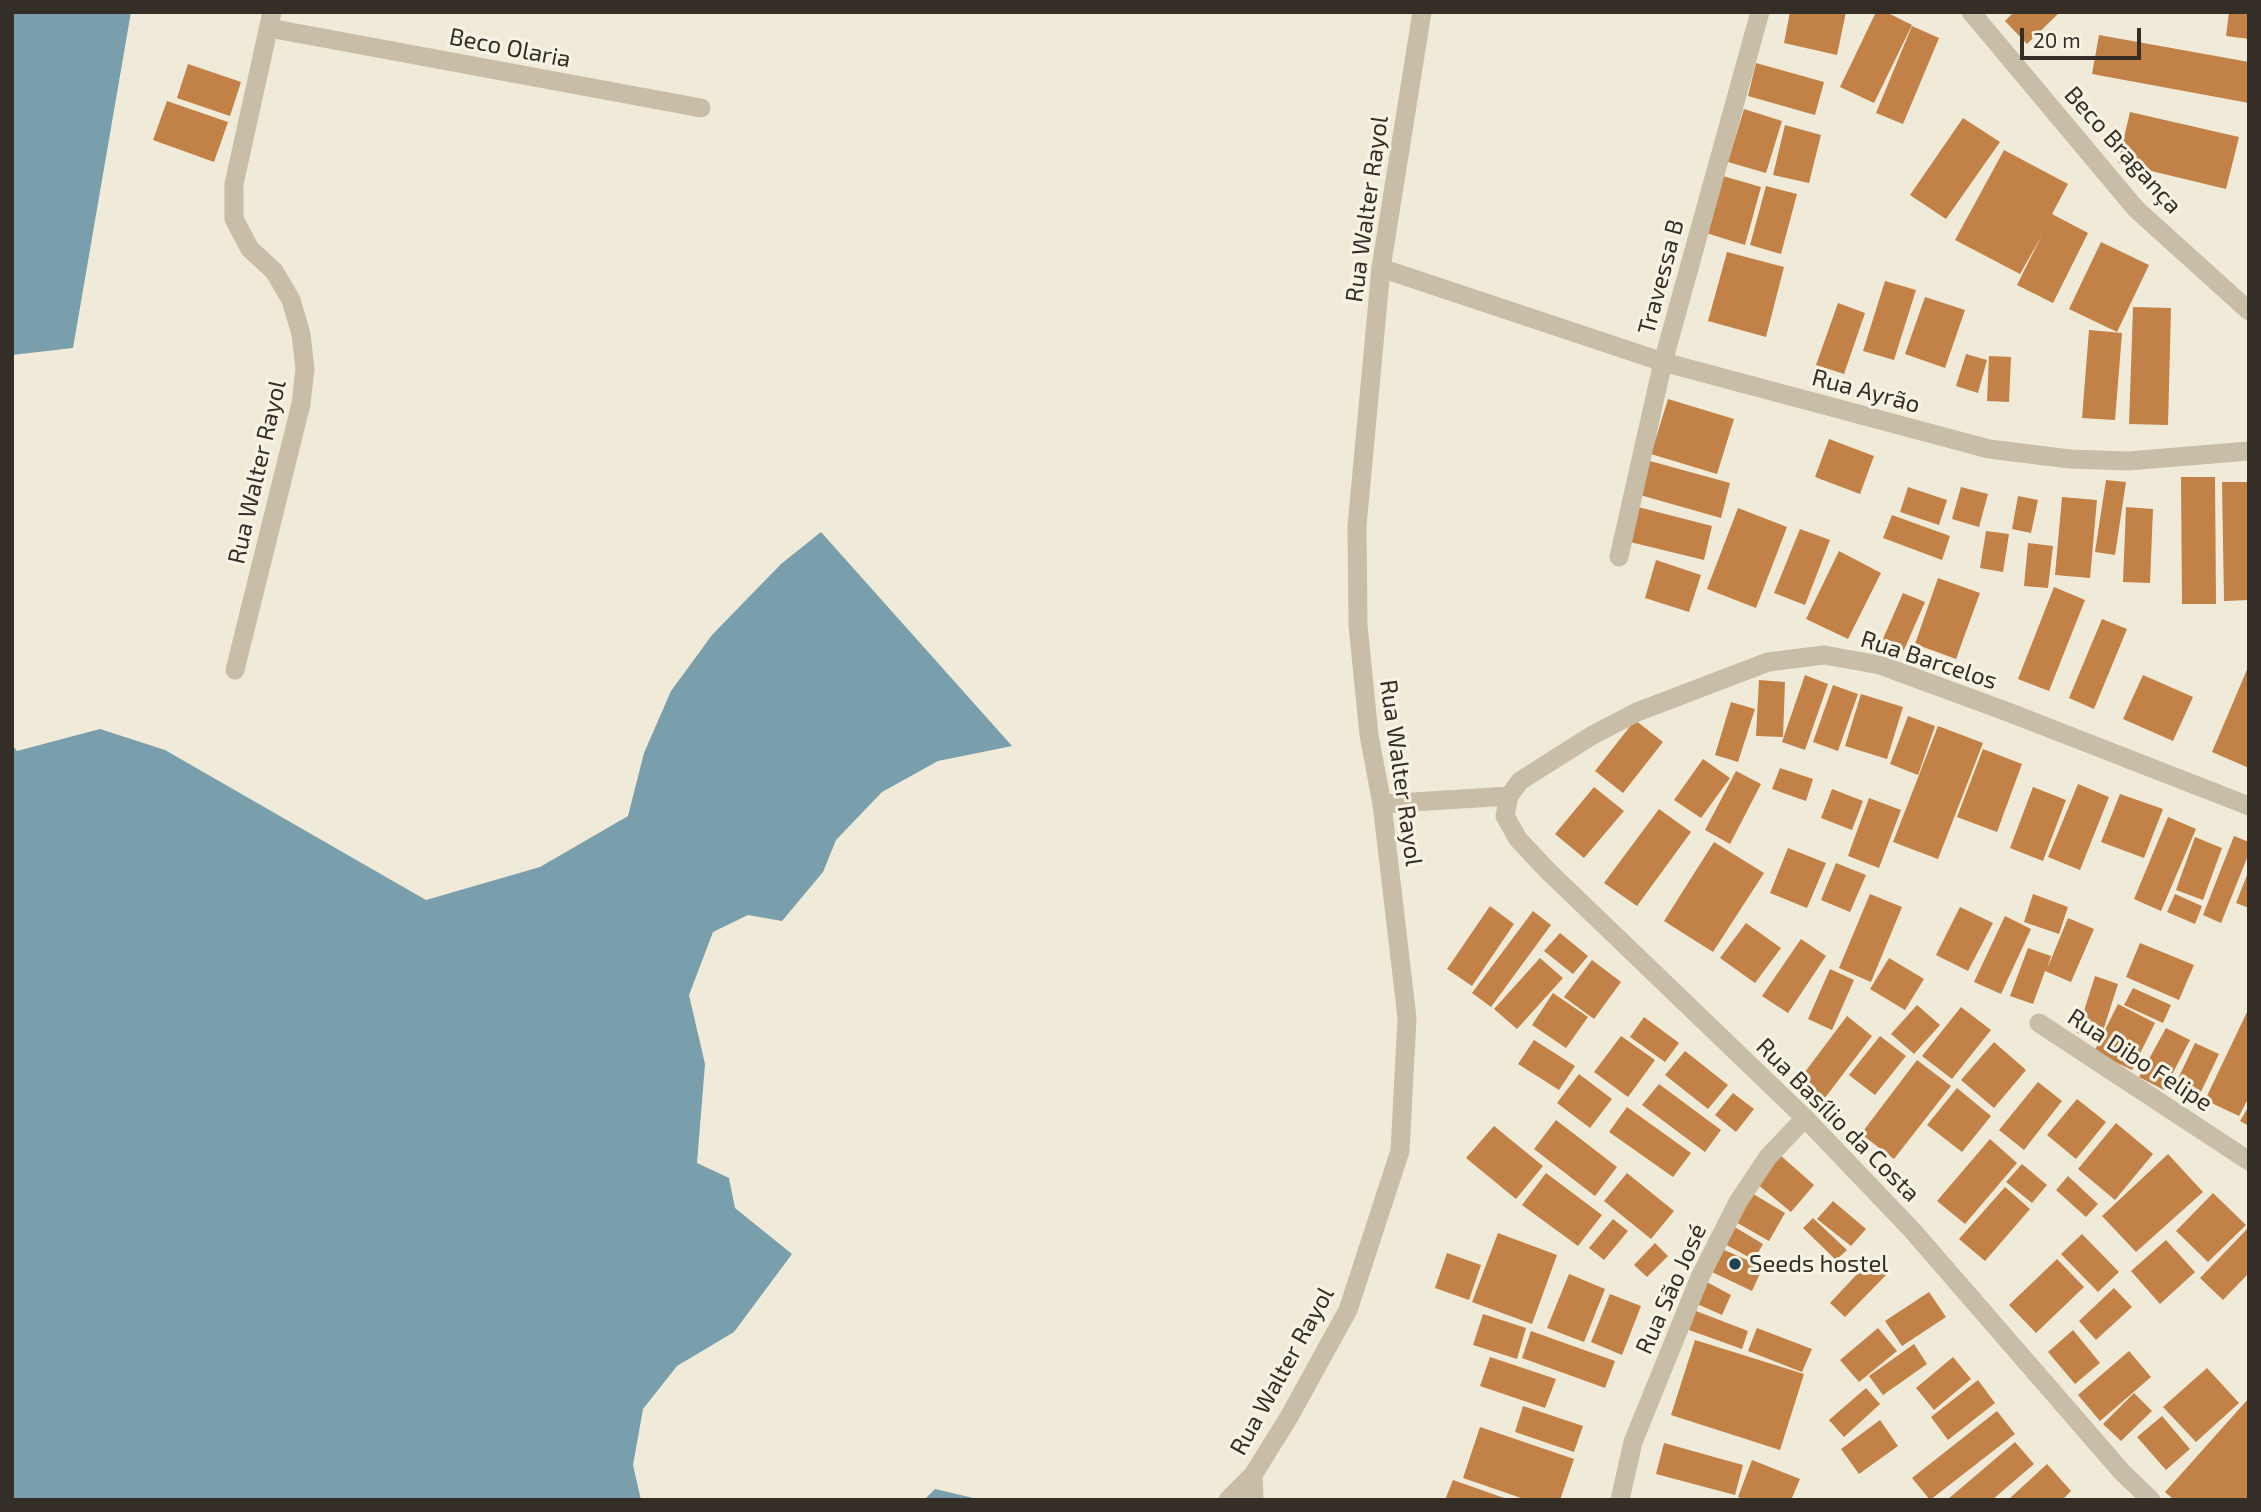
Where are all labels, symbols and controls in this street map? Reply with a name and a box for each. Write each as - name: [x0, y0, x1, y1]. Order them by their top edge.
- scale bar: [2023, 14, 2144, 58]
- street label: Beco Olaria: [447, 22, 573, 74]
- text: 20 m: [2033, 27, 2081, 52]
- street label: Beco Bragança: [2058, 80, 2188, 220]
- street label: Rua Walter Rayol: [1340, 114, 1394, 304]
- street label: Travessa B: [1632, 216, 1690, 338]
- street label: Rua Ayrão: [1809, 363, 1923, 419]
- street label: Rua Walter Rayol: [222, 377, 292, 567]
- street label: Rua Barcelos: [1857, 624, 2001, 696]
- street label: Rua Walter Rayol: [1374, 678, 1428, 868]
- street label: Rua Dibo Felipe: [2062, 1002, 2218, 1118]
- street label: Rua Basílio da Costa: [1750, 1032, 1926, 1208]
- street label: Rua São José: [1629, 1219, 1713, 1359]
- place label: Seeds hostel: [1749, 1250, 1888, 1278]
- marker: Seeds hostel: [1727, 1256, 1743, 1272]
- street label: Rua Walter Rayol: [1224, 1282, 1340, 1460]

